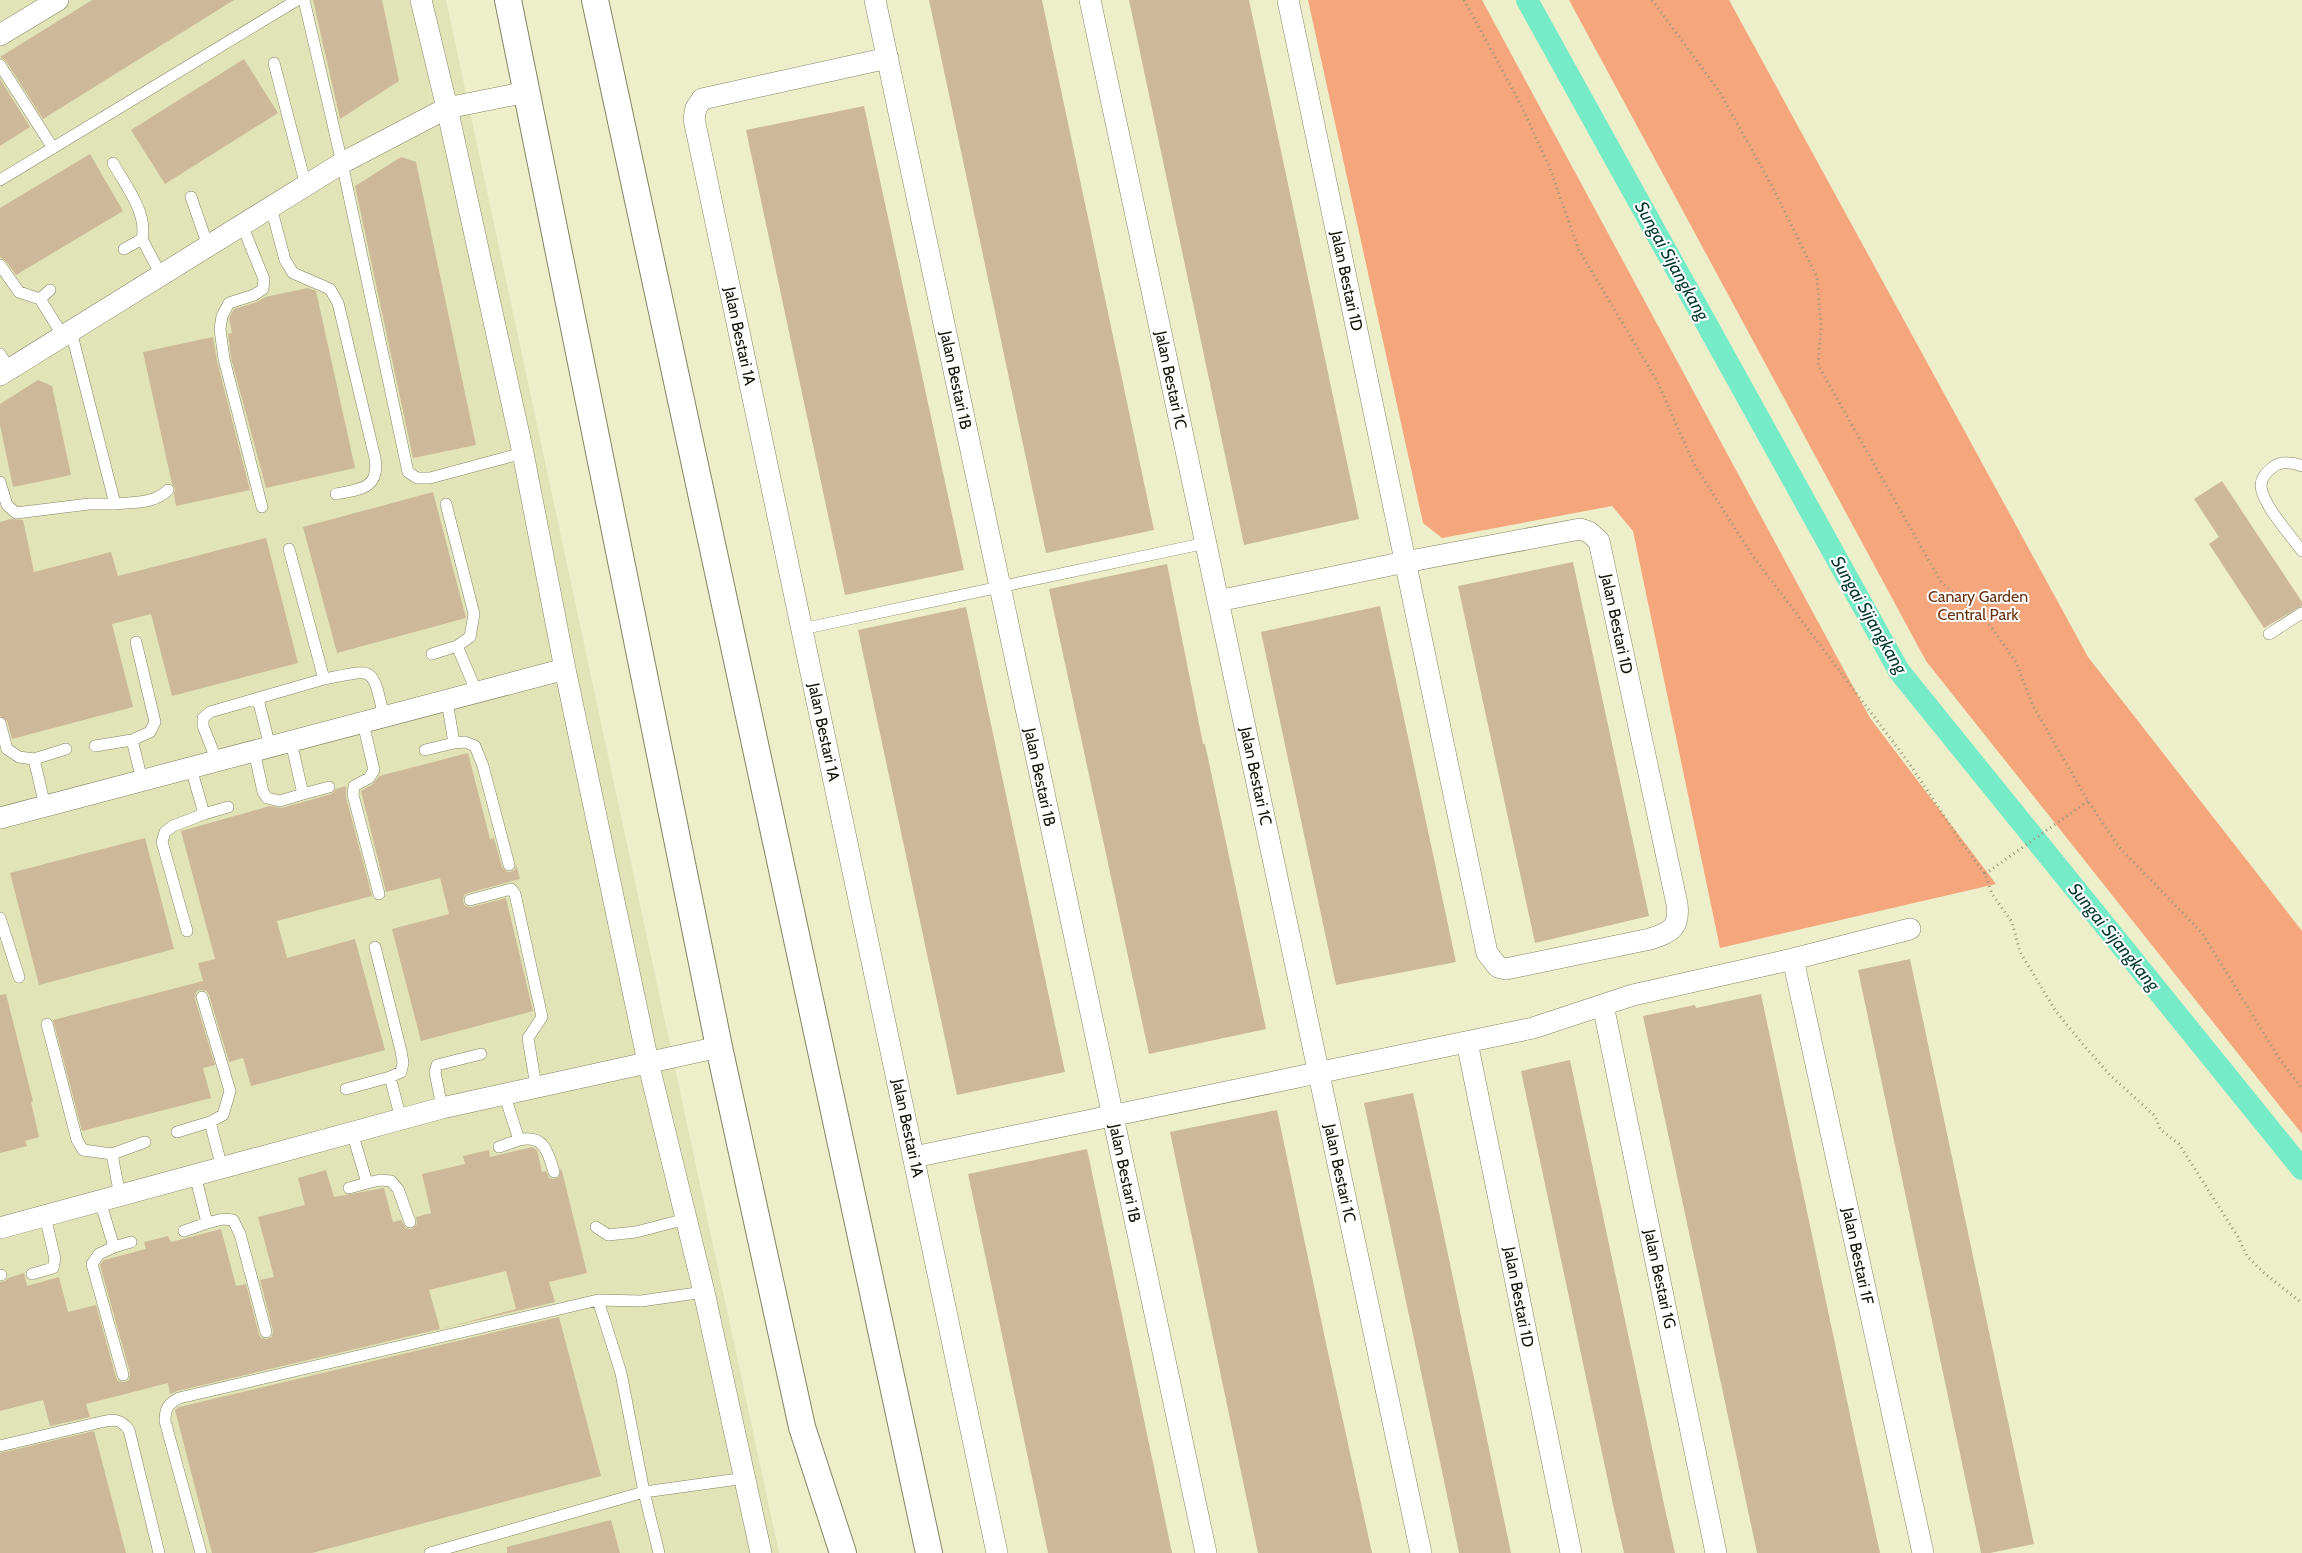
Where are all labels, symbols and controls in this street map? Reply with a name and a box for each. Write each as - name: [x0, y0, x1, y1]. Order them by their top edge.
- water label: Sungai Sijangkang: [1630, 198, 1714, 325]
- street label: Jalan Bestari 1D: [1327, 228, 1367, 333]
- street label: Jalan Bestari 1A: [720, 284, 760, 387]
- street label: Jalan Bestari 1B: [936, 328, 976, 431]
- street label: Jalan Bestari 1C: [1151, 328, 1191, 431]
- water label: Sungai Sijangkang: [1826, 552, 1912, 679]
- street label: Jalan Bestari 1D: [1597, 571, 1637, 676]
- park label: Canary Garden Central Park: [1928, 587, 2028, 624]
- street label: Jalan Bestari 1A: [804, 680, 844, 783]
- street label: Jalan Bestari 1C: [1236, 724, 1276, 827]
- street label: Jalan Bestari 1B: [1020, 725, 1060, 828]
- water label: Sungai Sijangkang: [2064, 878, 2165, 996]
- street label: Jalan Bestari 1A: [888, 1076, 928, 1179]
- street label: Jalan Bestari 1B: [1105, 1121, 1145, 1224]
- street label: Jalan Bestari 1C: [1320, 1121, 1360, 1224]
- street label: Jalan Bestari 1F: [1838, 1205, 1878, 1307]
- street label: Jalan Bestari 1G: [1640, 1227, 1680, 1330]
- street label: Jalan Bestari 1D: [1500, 1244, 1538, 1349]

